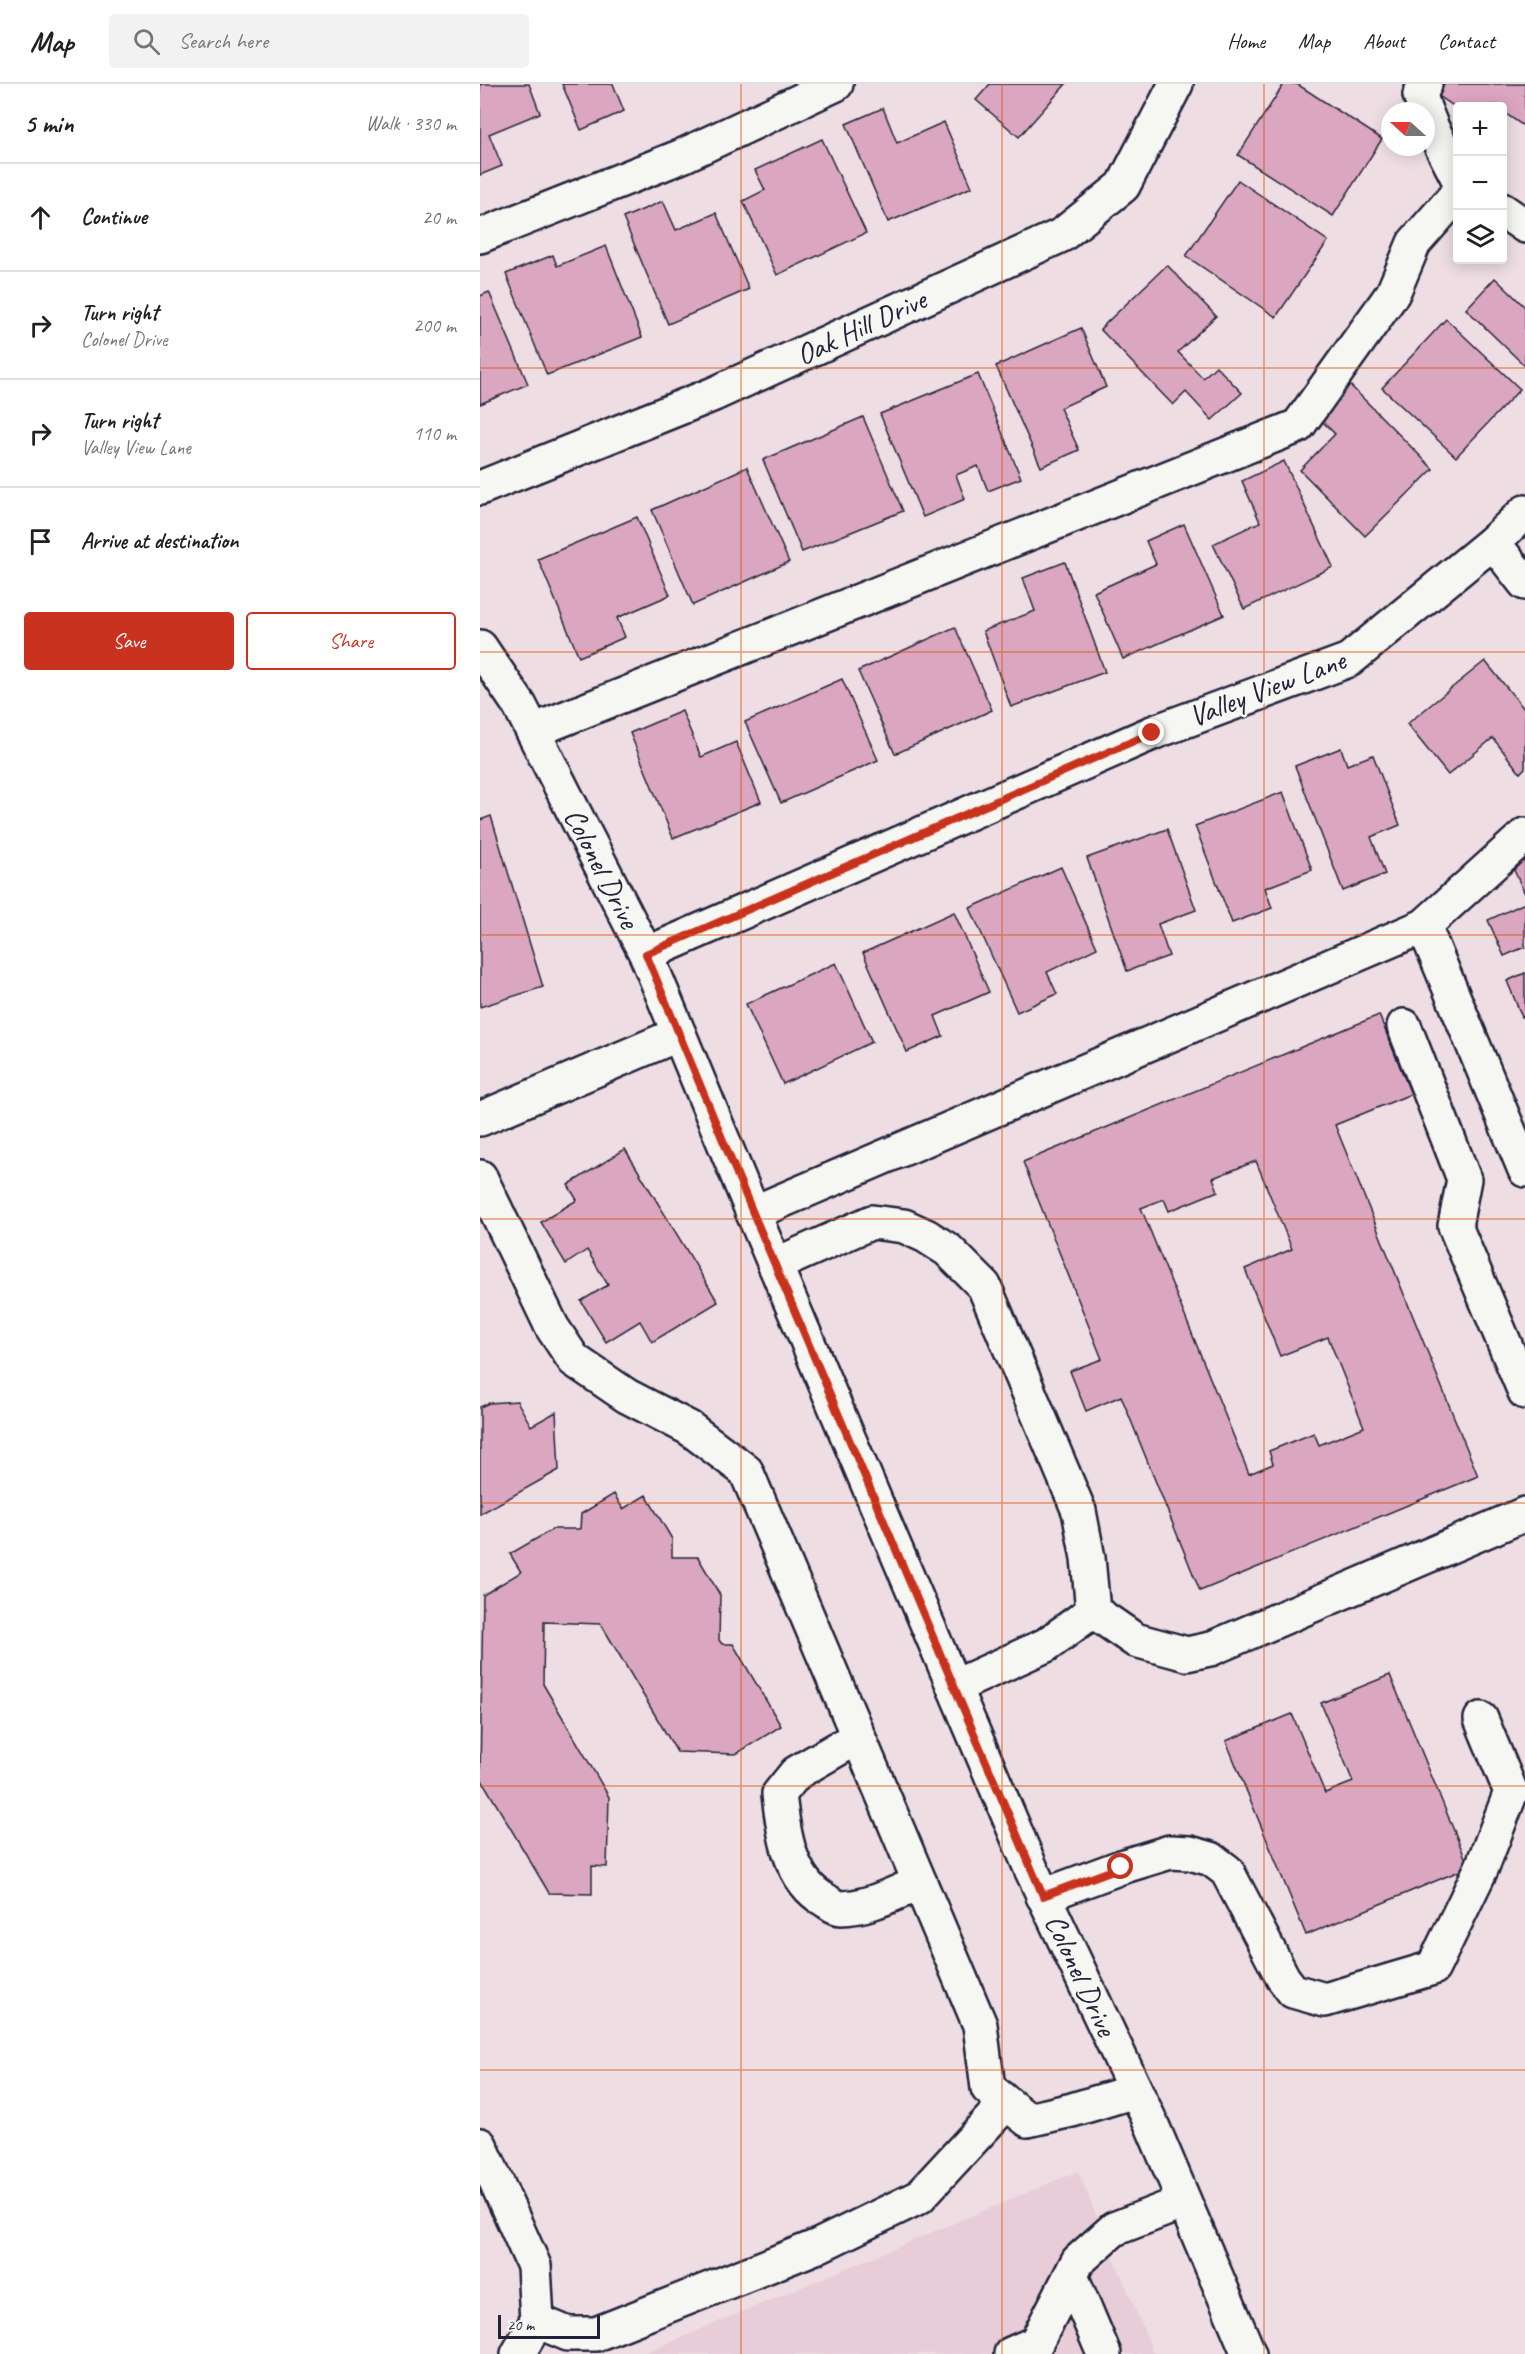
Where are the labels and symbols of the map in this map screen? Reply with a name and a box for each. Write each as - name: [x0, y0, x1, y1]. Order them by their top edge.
- north arrow: [1381, 102, 1435, 156]
- street label: Oak Hill Drive: [790, 279, 934, 374]
- street label: Valley View Lane: [1183, 640, 1353, 735]
- route end: [1138, 719, 1164, 745]
- street label: Colonel Drive: [556, 802, 649, 936]
- route start: [1107, 1853, 1133, 1879]
- street label: Colonel Drive: [1036, 1908, 1127, 2044]
- scale bar: [498, 2312, 600, 2340]

